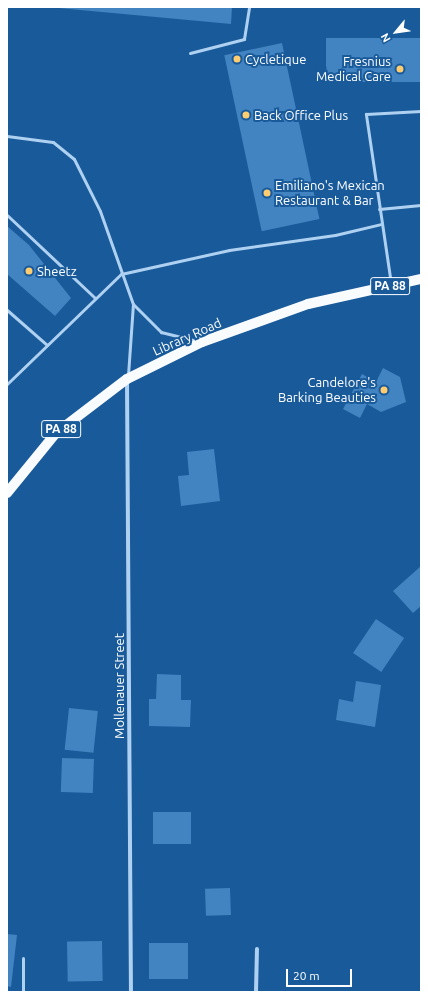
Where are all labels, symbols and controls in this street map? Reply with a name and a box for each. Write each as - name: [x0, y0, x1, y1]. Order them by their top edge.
- north arrow: [376, 12, 416, 52]
- text: N: [378, 31, 393, 44]
- place label: Cycletique: [245, 51, 306, 67]
- marker: Cycletique: [232, 54, 242, 64]
- place label: Fresnius Medical Care: [316, 54, 391, 85]
- marker: Fresnius Medical Care: [394, 63, 406, 75]
- place label: Back Office Plus: [254, 107, 348, 123]
- marker: Back Office Plus: [241, 110, 251, 120]
- place label: Emiliano's Mexican Restaurant & Bar: [275, 178, 385, 209]
- marker: Emiliano's Mexican Restaurant & Bar: [262, 188, 272, 198]
- place label: Sheetz: [37, 263, 77, 279]
- marker: Sheetz: [24, 266, 34, 276]
- road number: PA 88: [370, 276, 410, 296]
- street label: Library Road: [150, 315, 224, 359]
- place label: Candelore's Barking Beauties: [278, 375, 376, 406]
- marker: Candelore's Barking Beauties: [379, 385, 389, 395]
- road number: PA 88: [41, 419, 81, 439]
- street label: Mollenauer Street: [111, 633, 127, 739]
- scale bar: [288, 961, 354, 987]
- text: 20 m: [293, 969, 320, 982]

